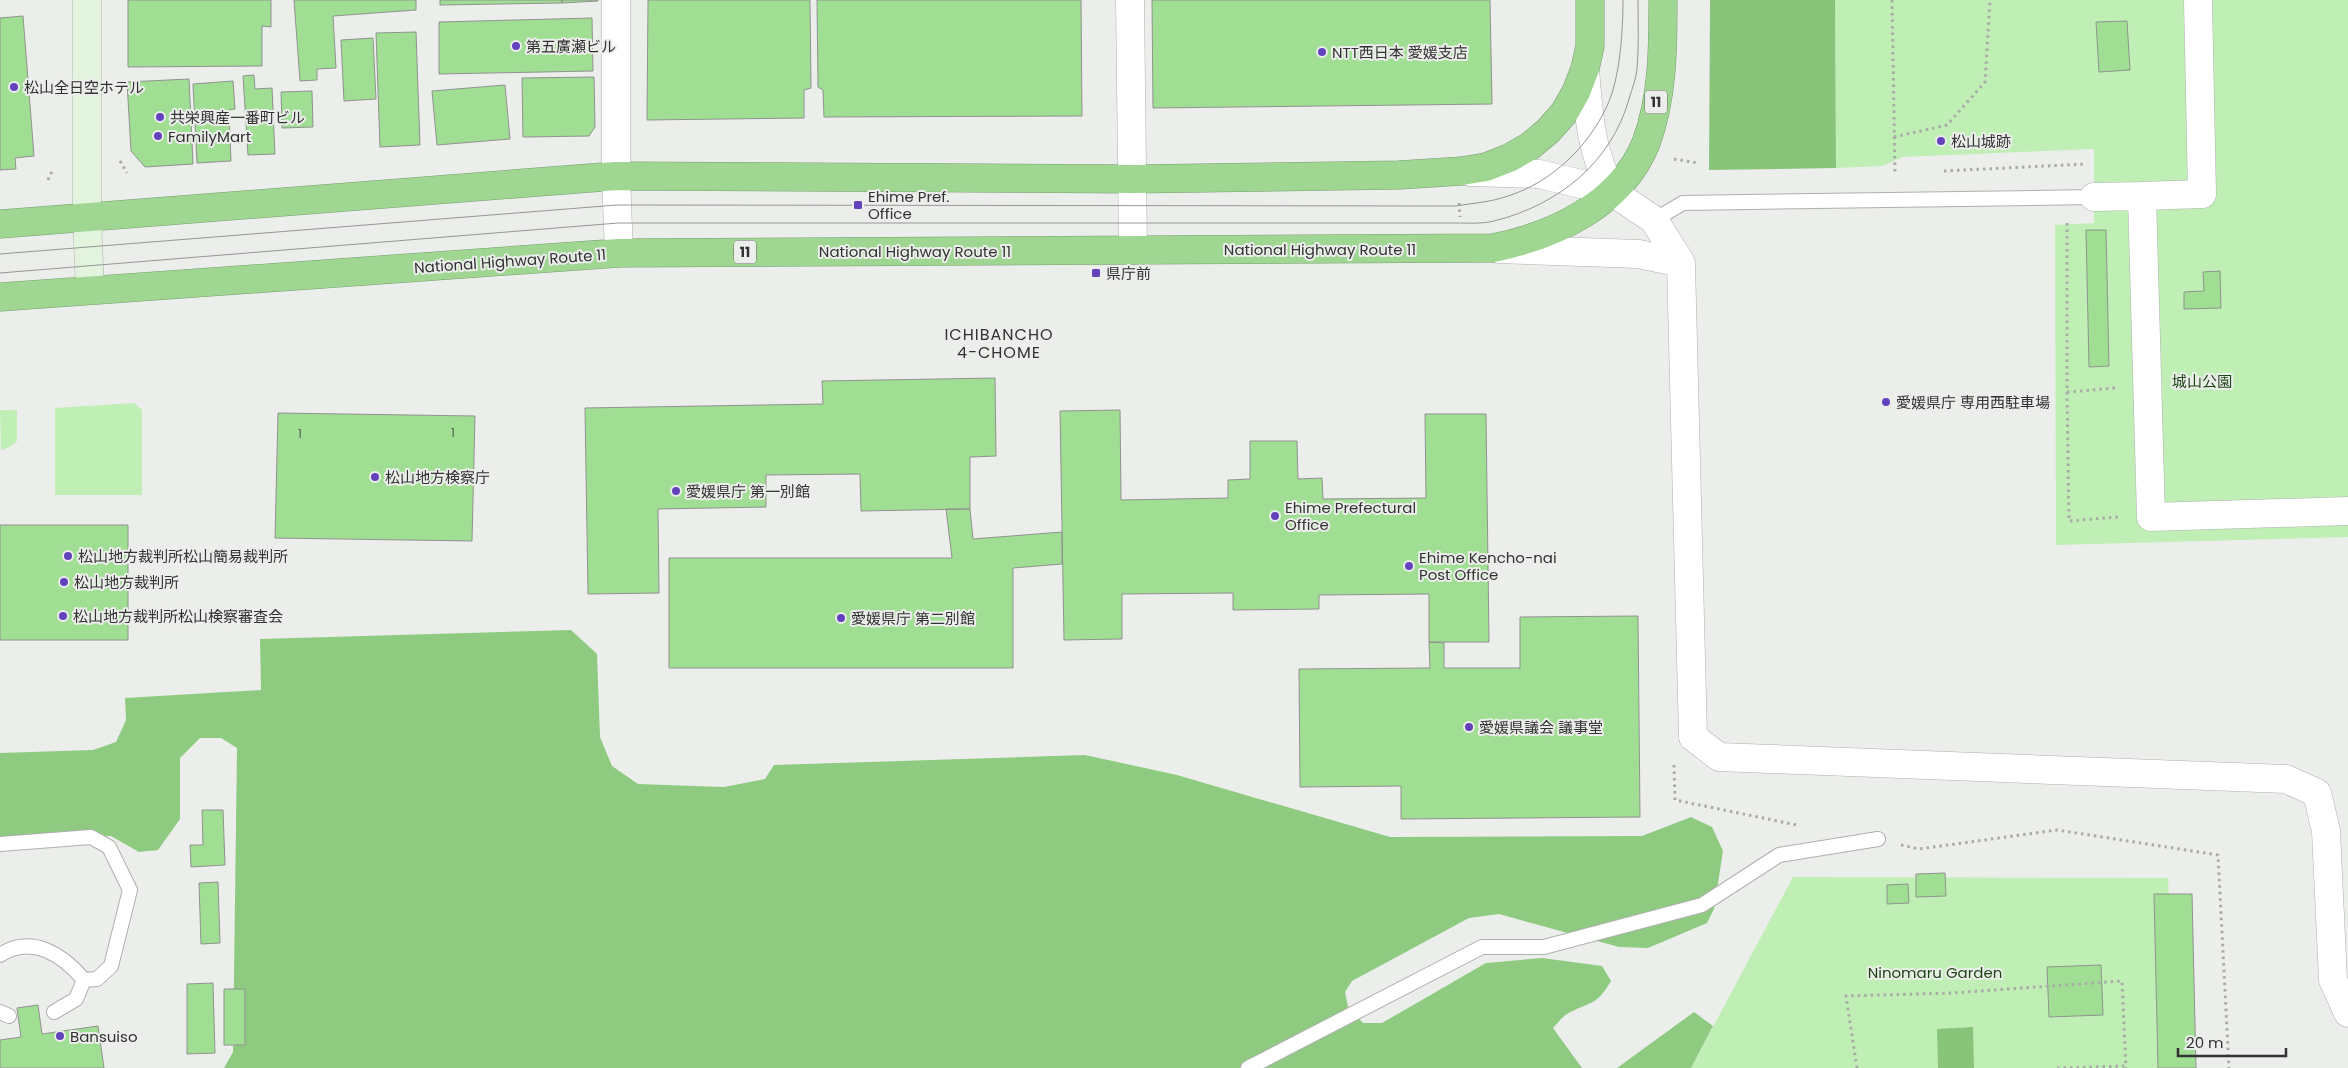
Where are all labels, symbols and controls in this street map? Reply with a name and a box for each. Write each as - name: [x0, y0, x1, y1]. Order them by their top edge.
- place label: 第五廣瀬ビル: [526, 36, 616, 57]
- marker: 第五廣瀬ビル: [510, 40, 522, 52]
- place label: NTT西日本 愛媛支店: [1332, 42, 1468, 63]
- marker: NTT西日本 愛媛支店: [1316, 46, 1328, 58]
- place label: 松山全日空ホテル: [24, 77, 144, 98]
- marker: 松山全日空ホテル: [8, 81, 20, 93]
- road number: 11: [1645, 90, 1667, 114]
- place label: 共栄興産一番町ビル: [170, 107, 305, 128]
- marker: 共栄興産一番町ビル: [154, 111, 166, 123]
- place label: FamilyMart: [168, 126, 251, 147]
- marker: FamilyMart: [152, 130, 164, 142]
- place label: 松山城跡: [1951, 131, 2011, 152]
- marker: 松山城跡: [1935, 135, 1947, 147]
- place label: Ehime Pref. Office: [868, 186, 949, 224]
- marker: Ehime Pref. Office: [852, 199, 864, 211]
- street label: National Highway Route 11: [1224, 239, 1416, 260]
- road number: 11: [734, 240, 756, 264]
- street label: National Highway Route 11: [819, 241, 1011, 262]
- street label: National Highway Route 11: [413, 244, 607, 278]
- place label: 県庁前: [1106, 263, 1151, 284]
- marker: 県庁前: [1090, 267, 1102, 279]
- district label: ICHIBANCHO 4-CHOME: [944, 323, 1054, 364]
- park label: 城山公園: [2172, 371, 2232, 392]
- place label: 愛媛県庁 専用西駐車場: [1896, 392, 2050, 413]
- marker: 愛媛県庁 専用西駐車場: [1880, 396, 1892, 408]
- house number: 1: [451, 424, 455, 441]
- house number: 1: [298, 425, 302, 442]
- place label: 松山地方検察庁: [385, 467, 490, 488]
- marker: 松山地方検察庁: [369, 471, 381, 483]
- place label: 愛媛県庁 第一別館: [686, 481, 810, 502]
- marker: 愛媛県庁 第一別館: [670, 485, 682, 497]
- place label: Ehime Prefectural Office: [1285, 497, 1416, 535]
- marker: Ehime Prefectural Office: [1269, 510, 1281, 522]
- place label: 松山地方裁判所松山簡易裁判所: [78, 546, 288, 567]
- place label: Ehime Kencho-nai Post Office: [1419, 547, 1557, 585]
- marker: 松山地方裁判所松山簡易裁判所: [62, 550, 74, 562]
- marker: Ehime Kencho-nai Post Office: [1403, 560, 1415, 572]
- place label: 松山地方裁判所: [74, 572, 179, 593]
- marker: 松山地方裁判所: [58, 576, 70, 588]
- place label: 松山地方裁判所松山検察審査会: [73, 606, 283, 627]
- place label: 愛媛県庁 第二別館: [851, 608, 975, 629]
- marker: 松山地方裁判所松山検察審査会: [57, 610, 69, 622]
- marker: 愛媛県庁 第二別館: [835, 612, 847, 624]
- place label: 愛媛県議会 議事堂: [1479, 717, 1603, 738]
- marker: 愛媛県議会 議事堂: [1463, 721, 1475, 733]
- park label: Ninomaru Garden: [1868, 962, 2002, 983]
- place label: Bansuiso: [70, 1026, 138, 1047]
- scale bar: [2178, 1026, 2286, 1058]
- marker: Bansuiso: [54, 1030, 66, 1042]
- text: 20 m: [2186, 1032, 2224, 1053]

